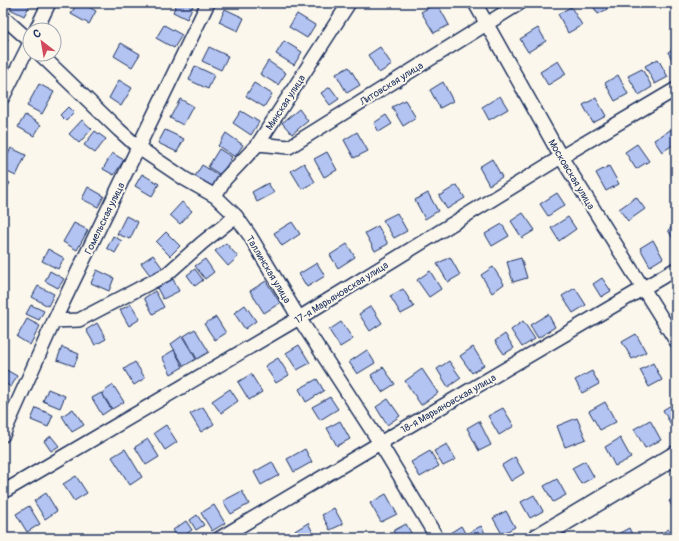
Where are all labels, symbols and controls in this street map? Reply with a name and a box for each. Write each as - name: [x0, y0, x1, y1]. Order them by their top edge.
- north arrow: [22, 22, 62, 62]
- text: С: [31, 26, 44, 41]
- street label: Литовская улица: [357, 59, 426, 109]
- street label: Минская улица: [264, 72, 308, 132]
- street label: Московская улица: [545, 137, 597, 212]
- street label: Гомельская улица: [82, 180, 128, 256]
- street label: Таллинская улица: [243, 233, 293, 306]
- street label: 17-я Марьяновская улица: [292, 259, 391, 327]
- street label: 18-я Марьяновская улица: [399, 372, 499, 436]

